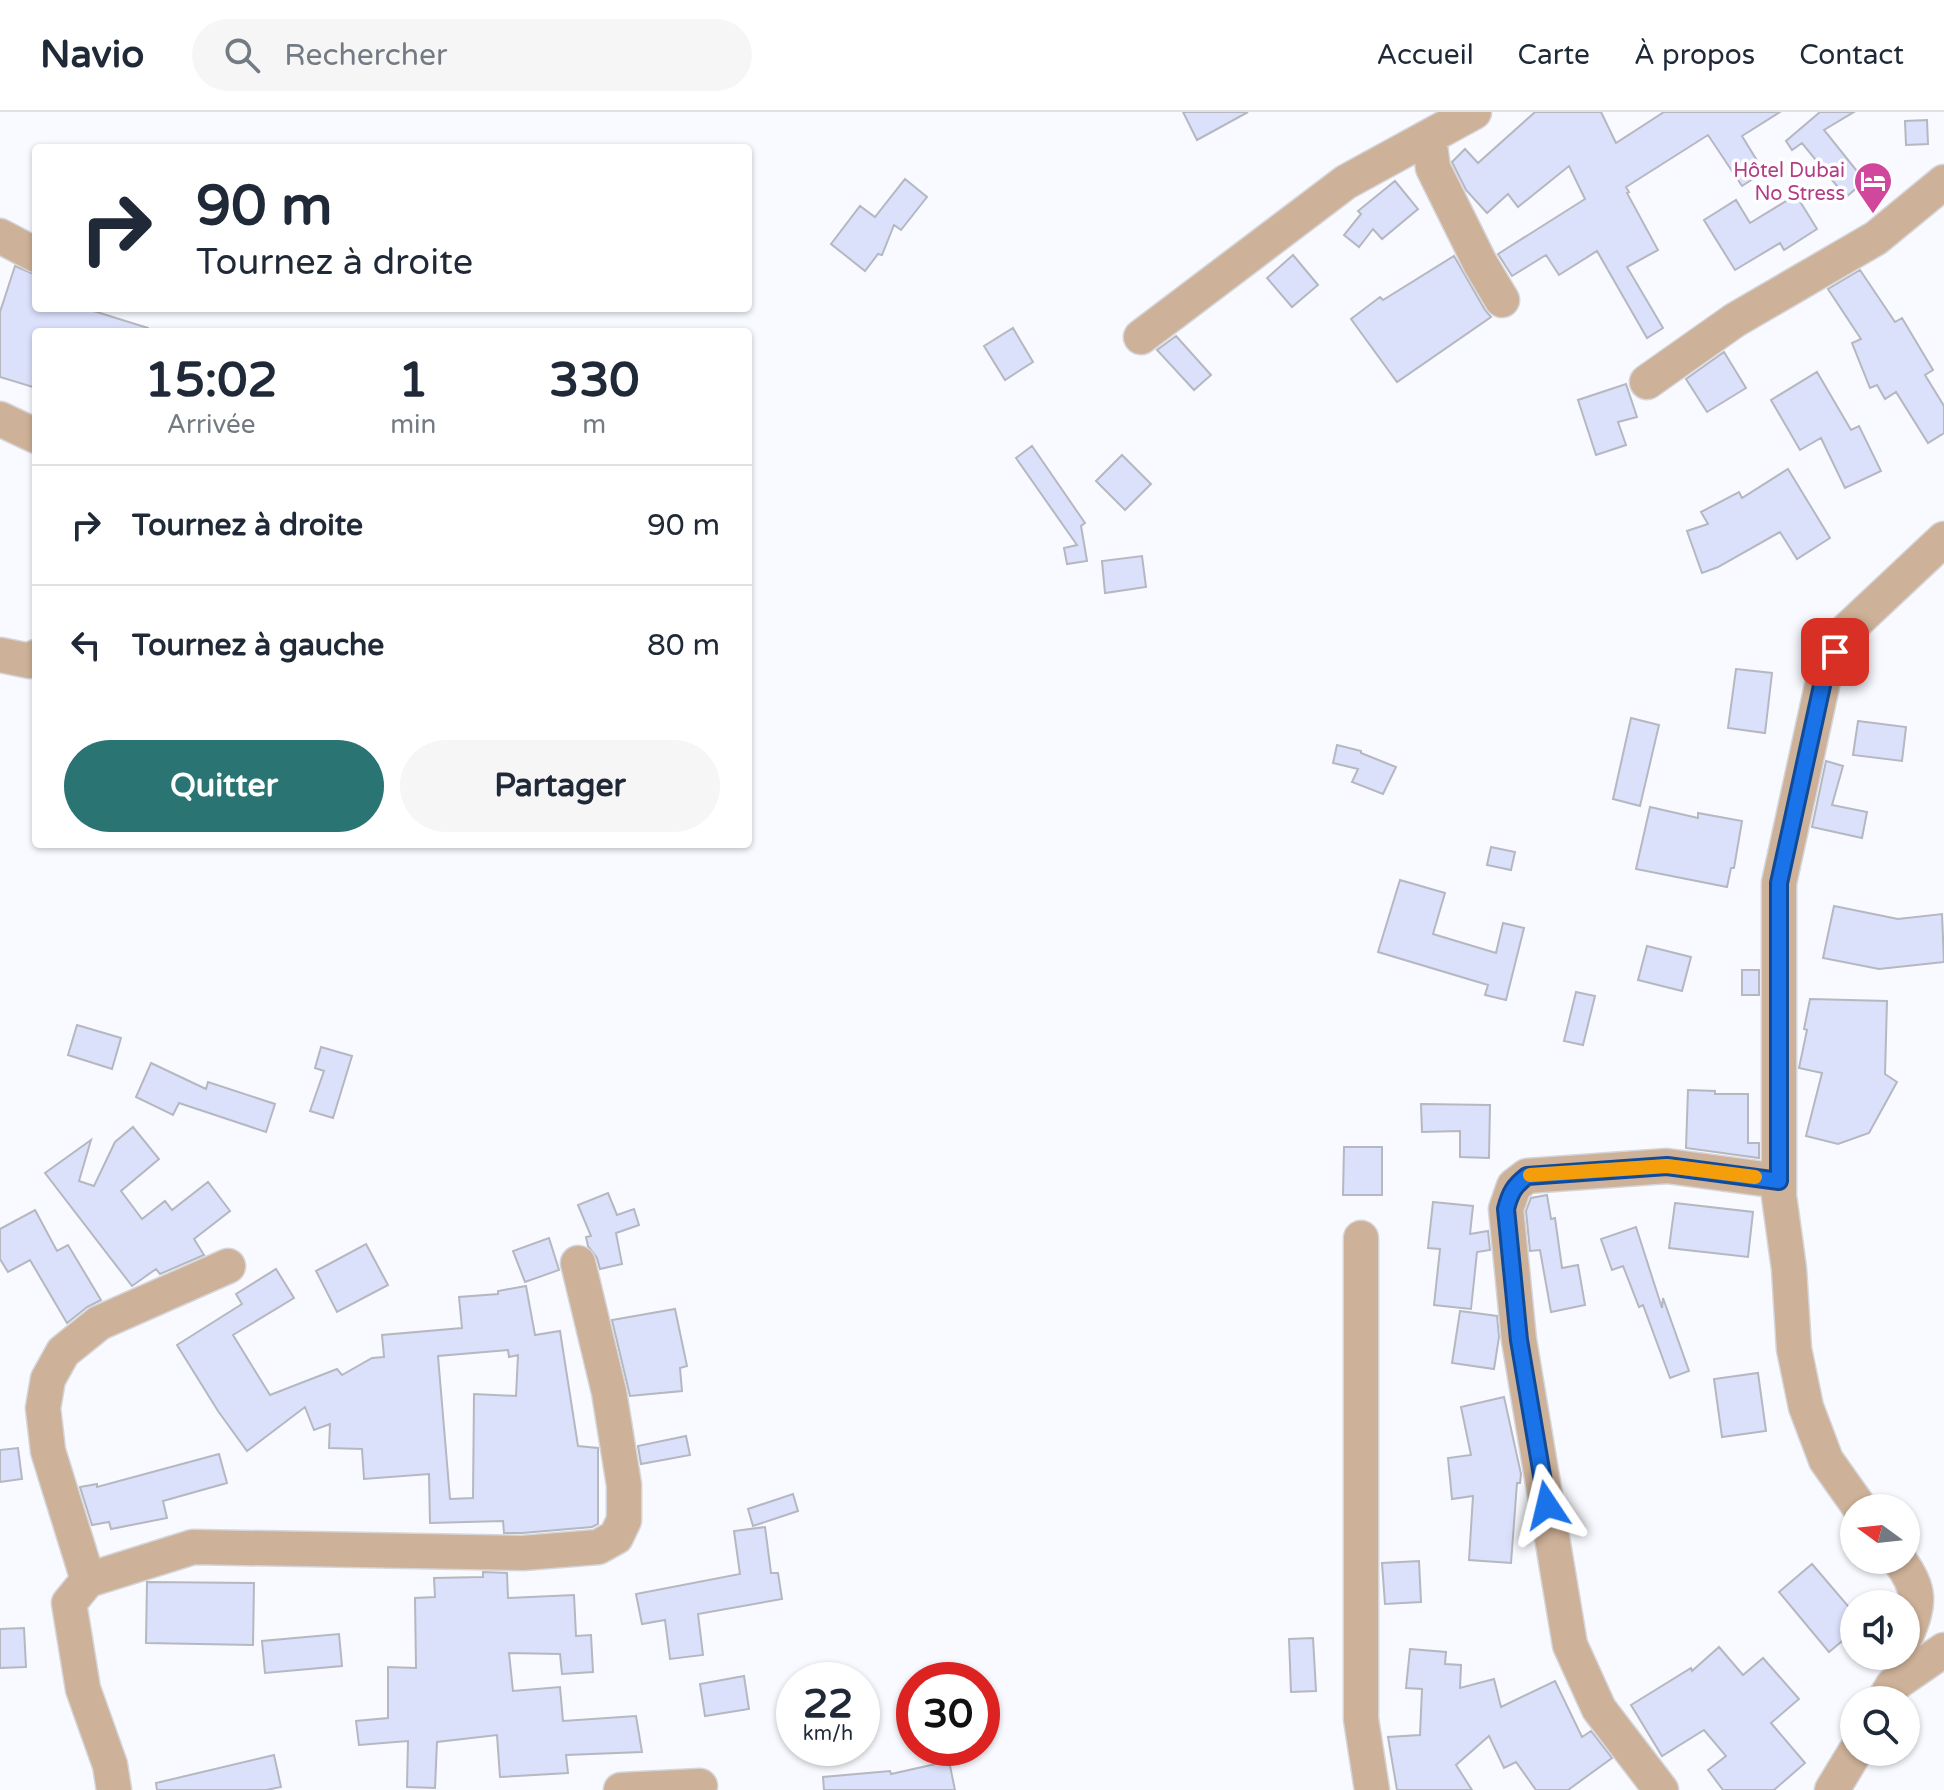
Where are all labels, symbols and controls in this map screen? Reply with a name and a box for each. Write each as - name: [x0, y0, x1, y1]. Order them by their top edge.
- search box: [192, 19, 752, 91]
- text: Navio: [40, 32, 144, 78]
- icon: search: [220, 33, 264, 77]
- text: Rechercher: [284, 37, 448, 74]
- text: Accueil: [1376, 38, 1474, 72]
- text: Carte: [1518, 38, 1590, 72]
- text: À propos: [1634, 38, 1755, 72]
- text: Contact: [1799, 38, 1904, 72]
- place label: Hôtel Dubai No Stress: [1733, 159, 1845, 206]
- hotel icon: Hôtel Dubai No Stress: [1852, 160, 1894, 215]
- text: 90 m: [196, 173, 332, 240]
- icon: right: [64, 176, 168, 280]
- text: Tournez à droite: [196, 241, 473, 284]
- text: 15:02: [145, 352, 278, 410]
- text: 1: [398, 352, 428, 410]
- text: 330: [549, 352, 639, 410]
- text: Arrivée: [167, 409, 255, 440]
- text: min: [390, 409, 436, 440]
- text: m: [582, 409, 606, 440]
- icon: right: [64, 503, 108, 547]
- text: Tournez à droite: [132, 507, 363, 544]
- text: 90 m: [647, 507, 720, 544]
- pin: [1801, 618, 1869, 686]
- icon: left: [64, 623, 108, 667]
- text: Tournez à gauche: [132, 627, 384, 664]
- text: 80 m: [647, 627, 720, 664]
- icon: arrive: [1813, 630, 1857, 674]
- button: Quitter: [64, 740, 384, 832]
- button: Partager: [400, 740, 720, 832]
- position arrow: [1505, 1463, 1589, 1547]
- north arrow: [1840, 1494, 1920, 1574]
- map controls: [1840, 1494, 1920, 1766]
- button: sound: [1840, 1590, 1920, 1670]
- speed limit sign: 30: [896, 1662, 1000, 1766]
- text: 22: [803, 1680, 853, 1728]
- button: search: [1840, 1686, 1920, 1766]
- text: km/h: [803, 1722, 853, 1746]

